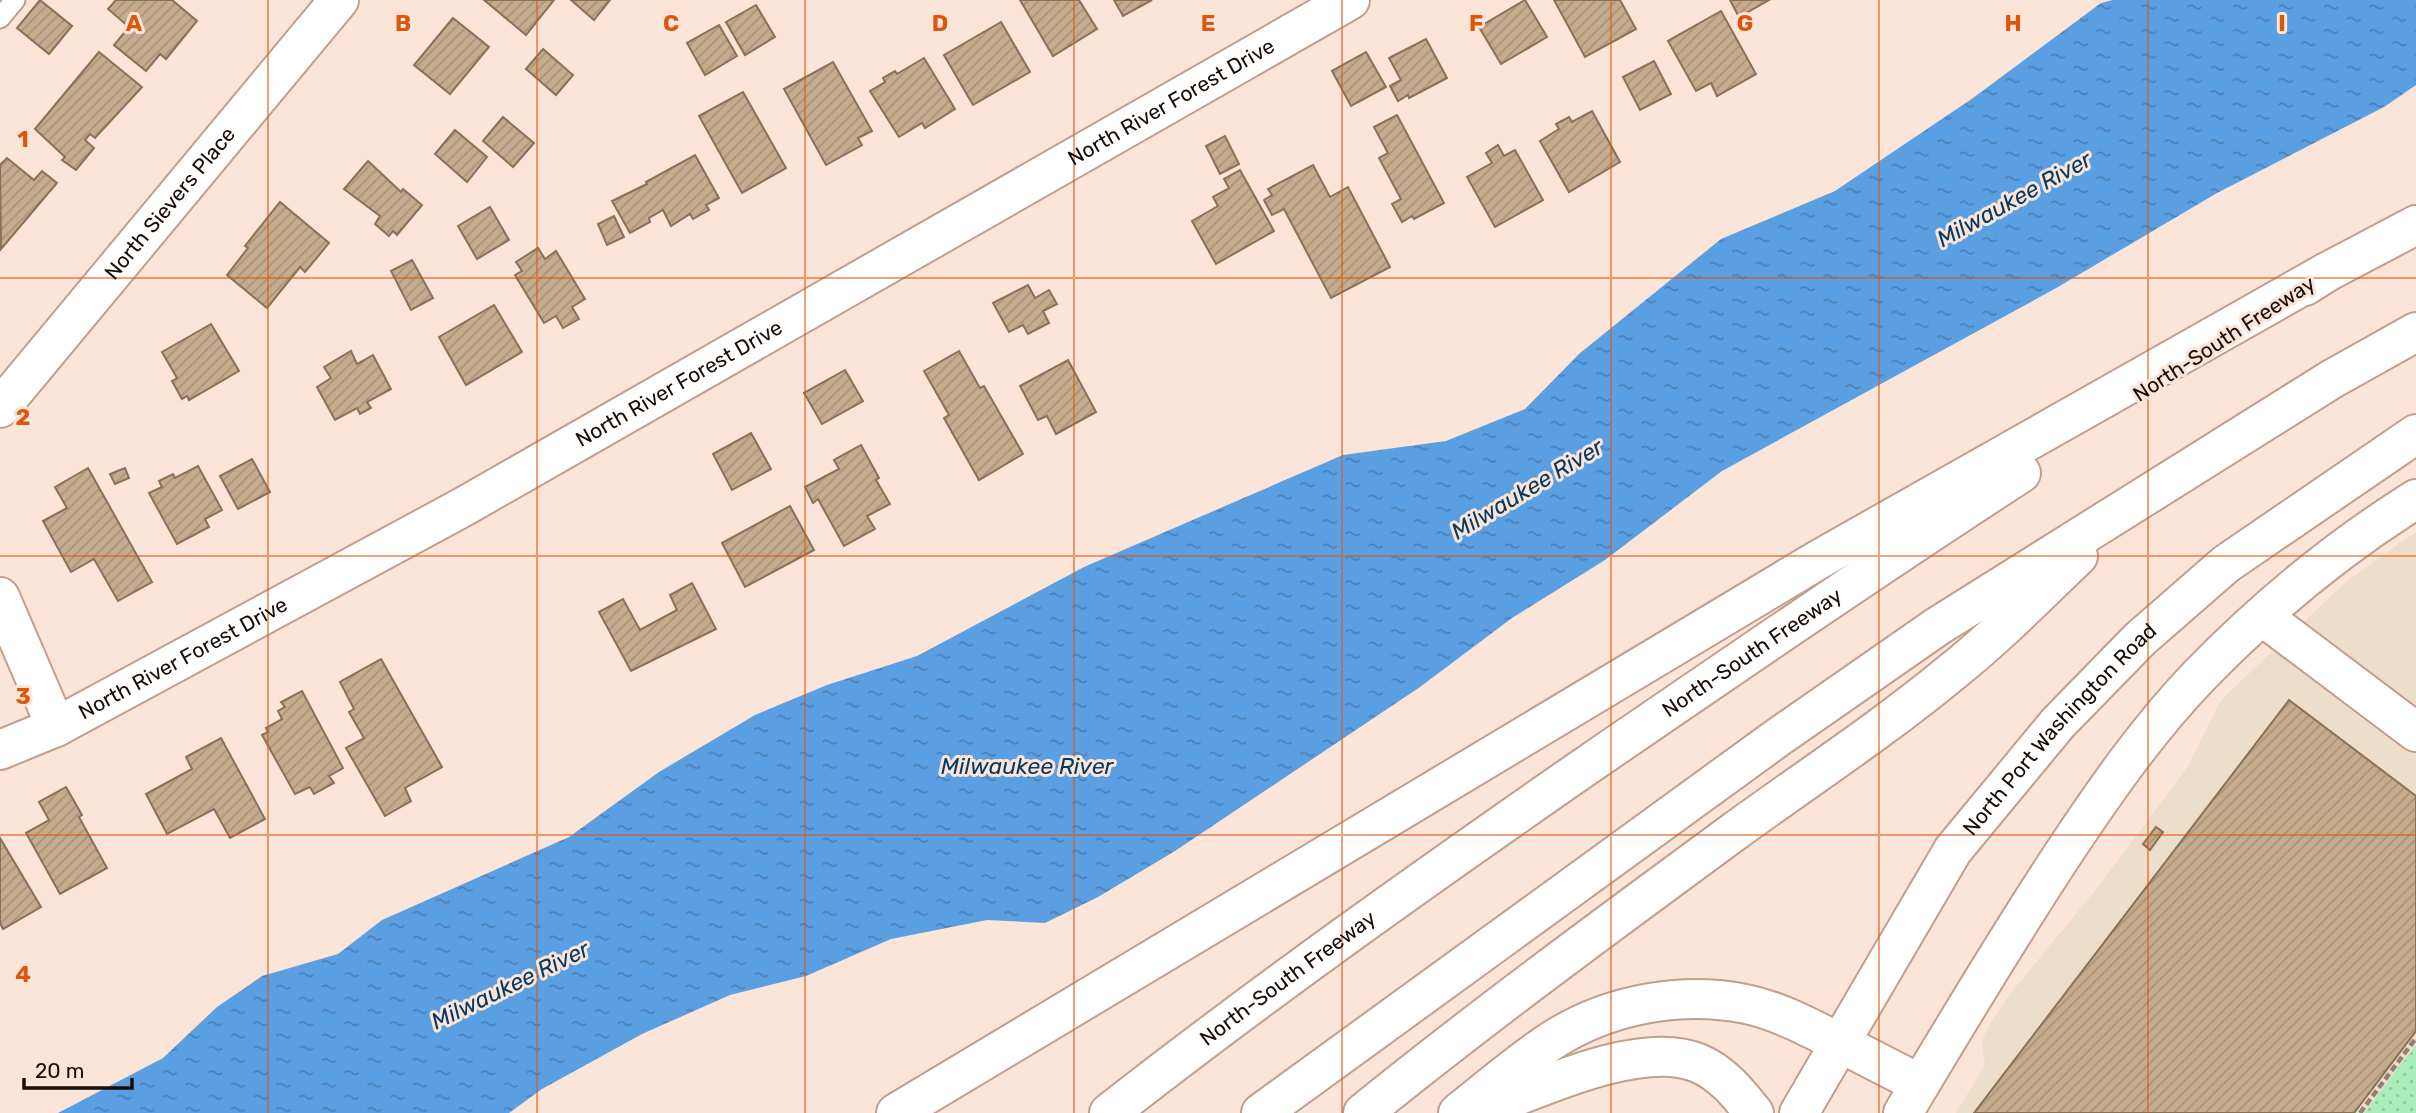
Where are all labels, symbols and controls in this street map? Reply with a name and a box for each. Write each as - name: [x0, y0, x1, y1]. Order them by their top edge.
- text: A: [126, 9, 143, 37]
- text: B: [395, 9, 411, 37]
- text: C: [663, 9, 679, 37]
- text: D: [932, 9, 948, 37]
- text: E: [1201, 9, 1215, 37]
- text: F: [1469, 9, 1483, 37]
- text: G: [1737, 9, 1753, 37]
- text: H: [2004, 9, 2022, 37]
- text: I: [2278, 9, 2286, 37]
- street label: North River Forest Drive: [1063, 33, 1279, 171]
- street label: North Sievers Place: [99, 122, 240, 284]
- text: 1: [17, 125, 29, 153]
- water label: Milwaukee River: [1932, 144, 2097, 253]
- street label: North-South Freeway: [2128, 270, 2320, 407]
- street label: North River Forest Drive: [571, 314, 786, 452]
- text: 2: [16, 403, 30, 431]
- water label: Milwaukee River: [1446, 432, 1609, 545]
- street label: North-South Freeway: [1657, 582, 1847, 722]
- street label: North River Forest Drive: [74, 591, 292, 724]
- street label: North Port Washington Road: [1957, 618, 2161, 840]
- text: 3: [15, 682, 31, 710]
- water label: Milwaukee River: [941, 752, 1115, 780]
- street label: North-South Freeway: [1195, 905, 1381, 1051]
- water label: Milwaukee River: [426, 934, 595, 1035]
- text: 4: [15, 960, 31, 988]
- scale bar: [24, 1046, 133, 1090]
- text: 20 m: [35, 1058, 84, 1083]

